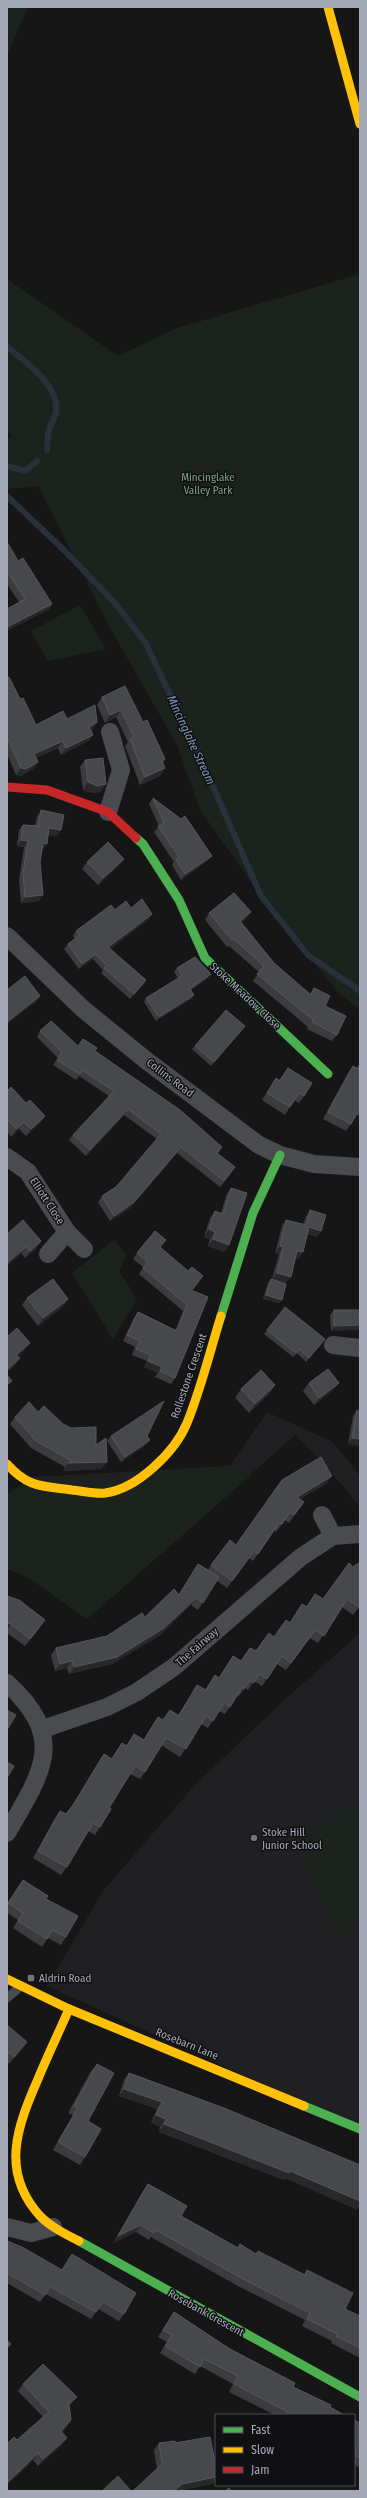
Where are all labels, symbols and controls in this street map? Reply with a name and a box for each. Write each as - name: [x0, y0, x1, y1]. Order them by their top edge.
- park label: Mincinglake Valley Park: [181, 471, 235, 497]
- water label: Mincinglake Stream: [164, 693, 218, 787]
- street label: Stoke Meadow Close: [207, 960, 283, 1032]
- street label: Collins Road: [144, 1056, 196, 1100]
- street label: Elliott Close: [27, 1175, 67, 1227]
- street label: Rollestone Crescent: [168, 1331, 210, 1420]
- street label: The Fairway: [173, 1625, 221, 1669]
- place label: Stoke Hill Junior School: [262, 1826, 322, 1852]
- marker: Stoke Hill Junior School: [249, 1833, 259, 1843]
- place label: Aldrin Road: [39, 1972, 91, 1985]
- marker: Aldrin Road: [26, 1973, 36, 1983]
- street label: Rosebarn Lane: [154, 2026, 220, 2062]
- street label: Rosebank Crescent: [166, 2287, 247, 2339]
- legend: [215, 2414, 355, 2486]
- text: Fast: [251, 2423, 270, 2437]
- text: Slow: [251, 2443, 274, 2457]
- text: Jam: [251, 2463, 269, 2477]

